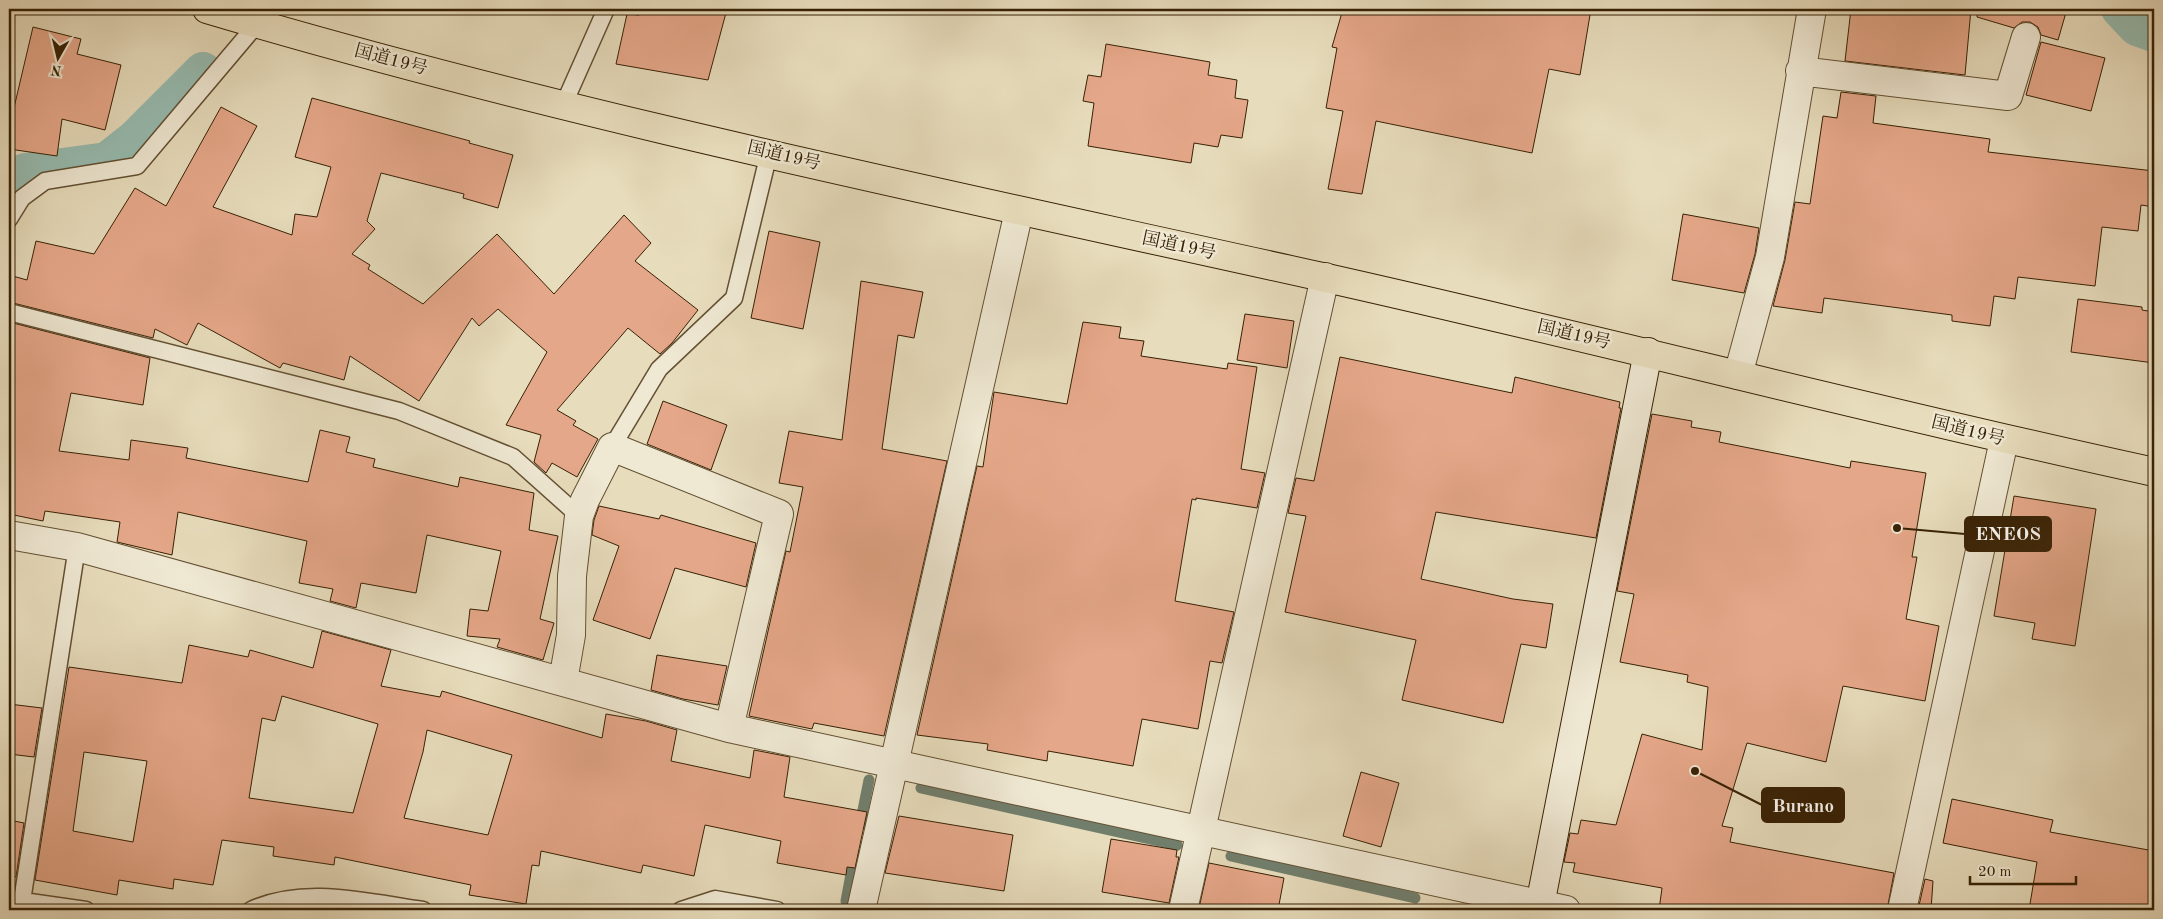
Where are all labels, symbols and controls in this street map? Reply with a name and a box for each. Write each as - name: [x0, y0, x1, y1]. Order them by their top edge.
- north arrow: [32, 32, 82, 82]
- street label: 国道19号: [353, 40, 430, 78]
- text: N: [50, 62, 63, 78]
- street label: 国道19号: [745, 137, 823, 173]
- street label: 国道19号: [1141, 227, 1218, 263]
- street label: 国道19号: [1535, 316, 1613, 352]
- street label: 国道19号: [1929, 411, 2007, 449]
- callout: ENEOS: [1965, 517, 2051, 551]
- text: ENEOS: [1975, 526, 2041, 545]
- callout: Burano: [1762, 788, 1844, 822]
- text: Burano: [1772, 798, 1834, 817]
- scale bar: [1970, 854, 2077, 886]
- text: 20 m: [1978, 865, 2012, 880]

